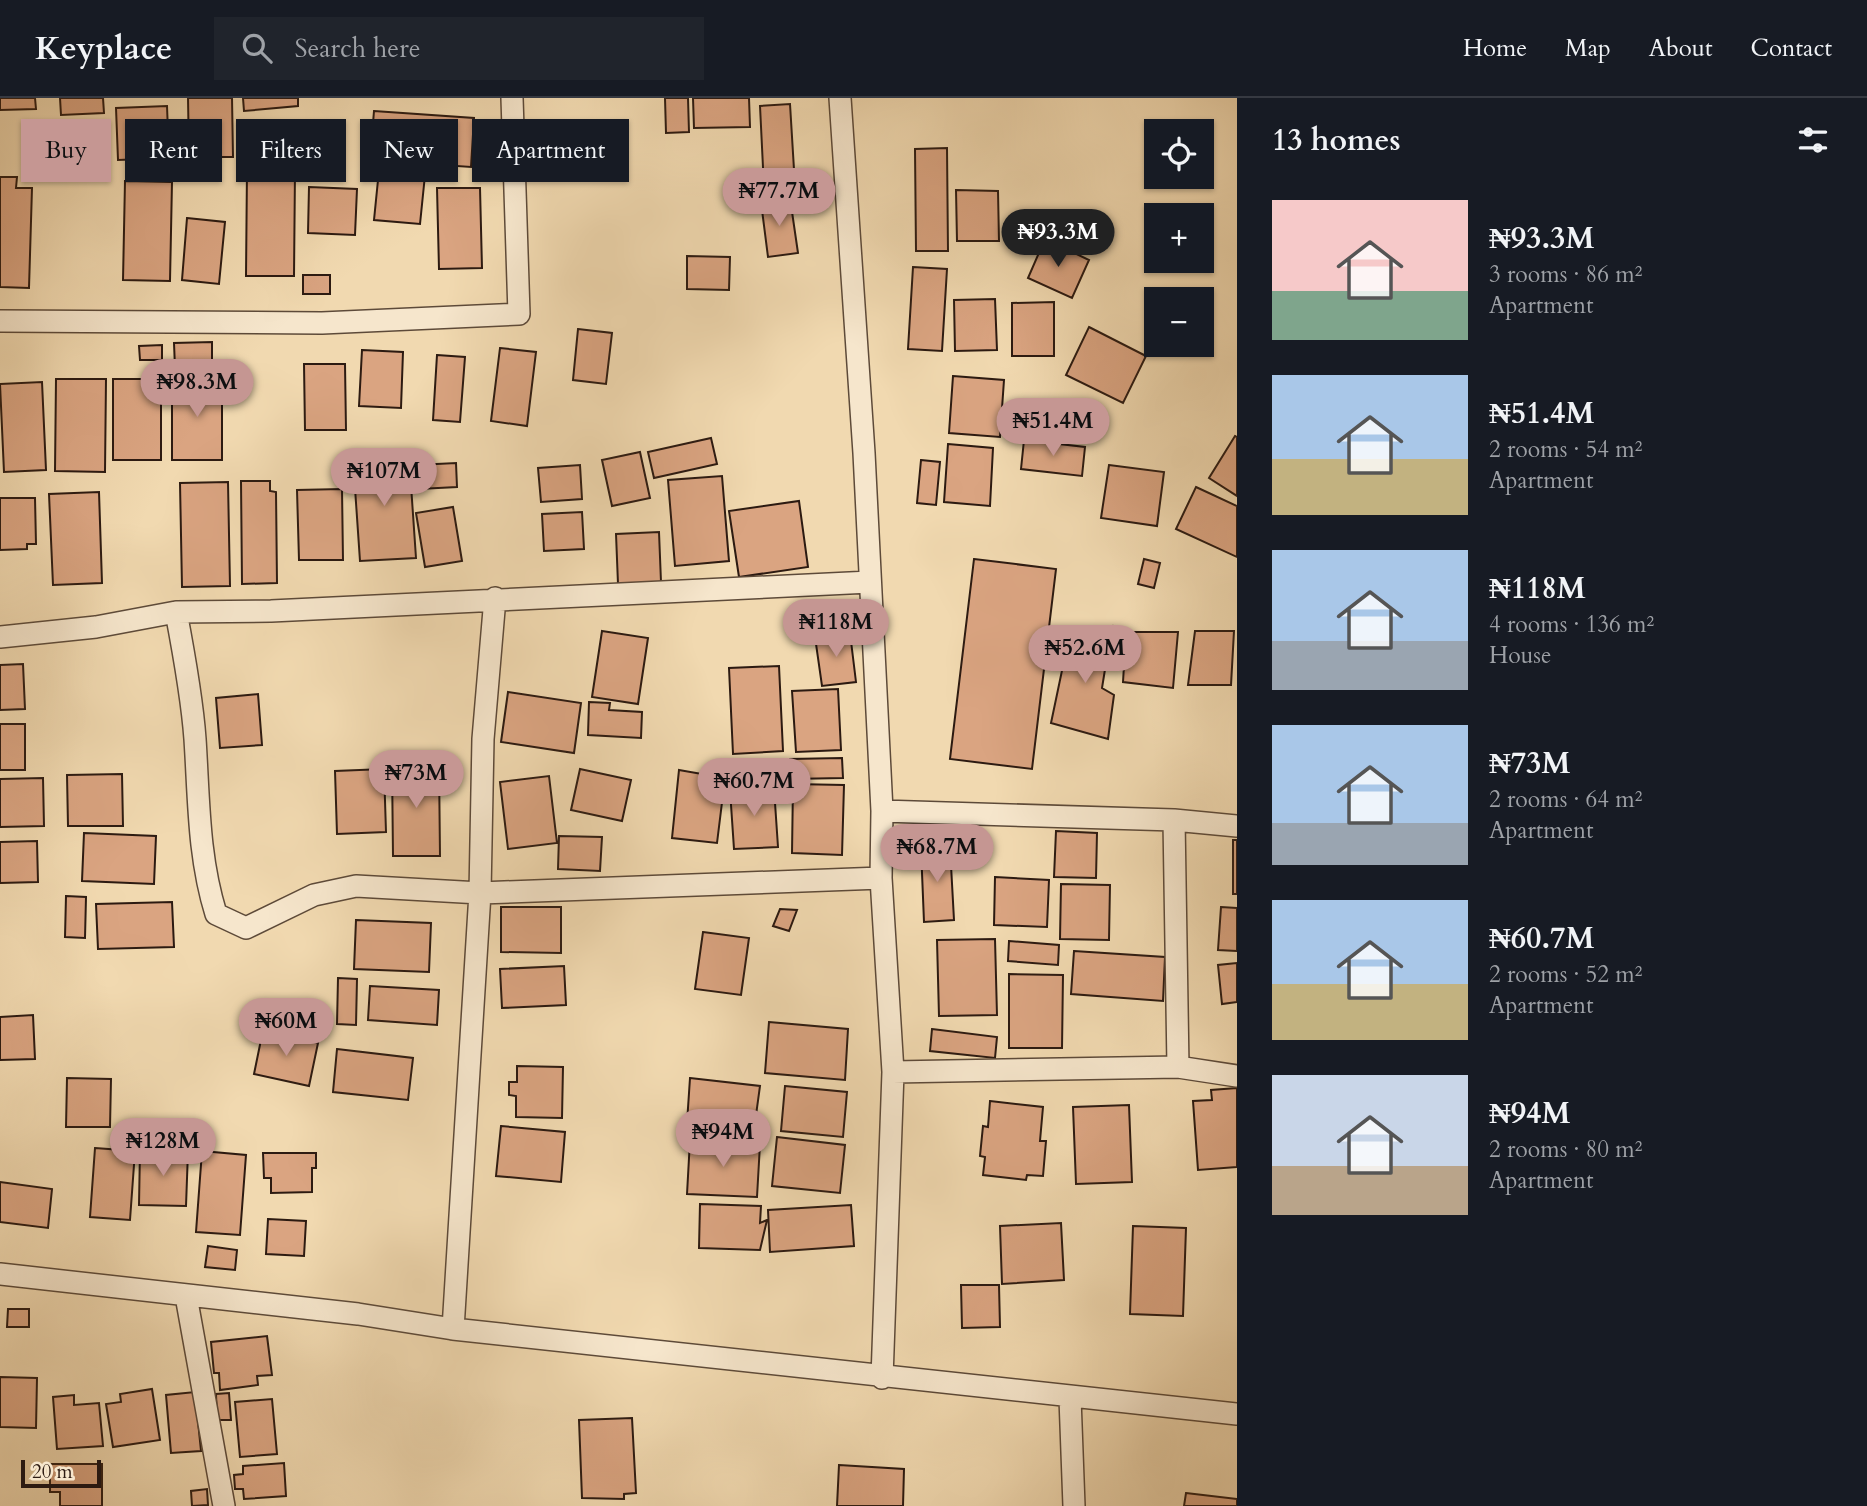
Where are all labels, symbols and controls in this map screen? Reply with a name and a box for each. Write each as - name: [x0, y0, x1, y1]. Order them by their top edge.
- search box: [214, 17, 704, 80]
- text: Keyplace: [35, 26, 172, 71]
- icon: search: [238, 29, 276, 67]
- text: Search here: [294, 31, 420, 66]
- text: Home: [1463, 32, 1527, 65]
- text: Map: [1565, 32, 1611, 65]
- text: About: [1649, 32, 1713, 65]
- text: Contact: [1751, 32, 1832, 65]
- chip: Buy: [21, 119, 111, 182]
- chip: Rent: [125, 119, 222, 182]
- chip: Filters: [236, 119, 346, 182]
- chip: New: [360, 119, 458, 182]
- chip: Apartment: [472, 119, 629, 182]
- map controls: [1144, 119, 1214, 357]
- button: locate: [1144, 119, 1214, 189]
- text: 13 homes: [1272, 120, 1401, 161]
- icon: filters: [1794, 121, 1832, 159]
- pin: ₦77.7M: [722, 169, 836, 228]
- text: ₦77.7M: [739, 175, 819, 206]
- button: +: [1144, 203, 1214, 273]
- pin: ₦93.3M: [1001, 209, 1115, 269]
- text: ₦93.3M: [1018, 216, 1098, 247]
- text: ₦93.3M: [1489, 218, 1595, 259]
- icon: home: [1328, 228, 1412, 312]
- text: 3 rooms · 86 m²: [1489, 259, 1642, 290]
- button: −: [1144, 287, 1214, 357]
- text: Apartment: [1489, 290, 1593, 321]
- pin: ₦98.3M: [140, 360, 254, 419]
- text: ₦98.3M: [157, 366, 237, 397]
- text: ₦51.4M: [1489, 393, 1595, 434]
- pin: ₦51.4M: [996, 398, 1110, 458]
- icon: home: [1328, 403, 1412, 487]
- text: ₦51.4M: [1013, 405, 1093, 436]
- text: 2 rooms · 54 m²: [1489, 434, 1642, 465]
- pin: ₦107M: [335, 448, 433, 508]
- text: ₦107M: [347, 455, 421, 486]
- text: Apartment: [1489, 465, 1593, 496]
- text: ₦118M: [1489, 568, 1586, 609]
- icon: home: [1328, 578, 1412, 662]
- pin: ₦118M: [787, 600, 885, 659]
- text: ₦118M: [799, 606, 873, 637]
- text: 4 rooms · 136 m²: [1489, 609, 1654, 640]
- pin: ₦52.6M: [1028, 626, 1142, 685]
- text: ₦52.6M: [1045, 632, 1125, 663]
- text: House: [1489, 640, 1551, 671]
- text: ₦73M: [1489, 743, 1571, 784]
- pin: ₦73M: [375, 750, 457, 810]
- icon: home: [1328, 753, 1412, 837]
- text: ₦73M: [385, 757, 447, 788]
- pin: ₦60.7M: [697, 758, 811, 818]
- text: ₦60.7M: [714, 765, 794, 796]
- text: 2 rooms · 64 m²: [1489, 784, 1642, 815]
- text: Apartment: [1489, 815, 1593, 846]
- pin: ₦68.7M: [880, 824, 994, 884]
- text: ₦68.7M: [897, 831, 977, 862]
- text: ₦60.7M: [1489, 918, 1595, 959]
- icon: home: [1328, 928, 1412, 1012]
- text: 2 rooms · 52 m²: [1489, 959, 1642, 990]
- text: Apartment: [1489, 990, 1593, 1021]
- pin: ₦60M: [245, 998, 327, 1058]
- text: ₦60M: [255, 1005, 317, 1036]
- text: ₦94M: [1489, 1093, 1571, 1134]
- icon: home: [1328, 1103, 1412, 1187]
- pin: ₦94M: [682, 1110, 764, 1169]
- text: ₦94M: [692, 1116, 754, 1147]
- pin: ₦128M: [114, 1118, 212, 1178]
- text: ₦128M: [126, 1125, 200, 1156]
- text: 2 rooms · 80 m²: [1489, 1134, 1642, 1165]
- text: Apartment: [1489, 1165, 1593, 1196]
- scale bar: [21, 1457, 102, 1489]
- text: 20 m: [32, 1459, 73, 1485]

